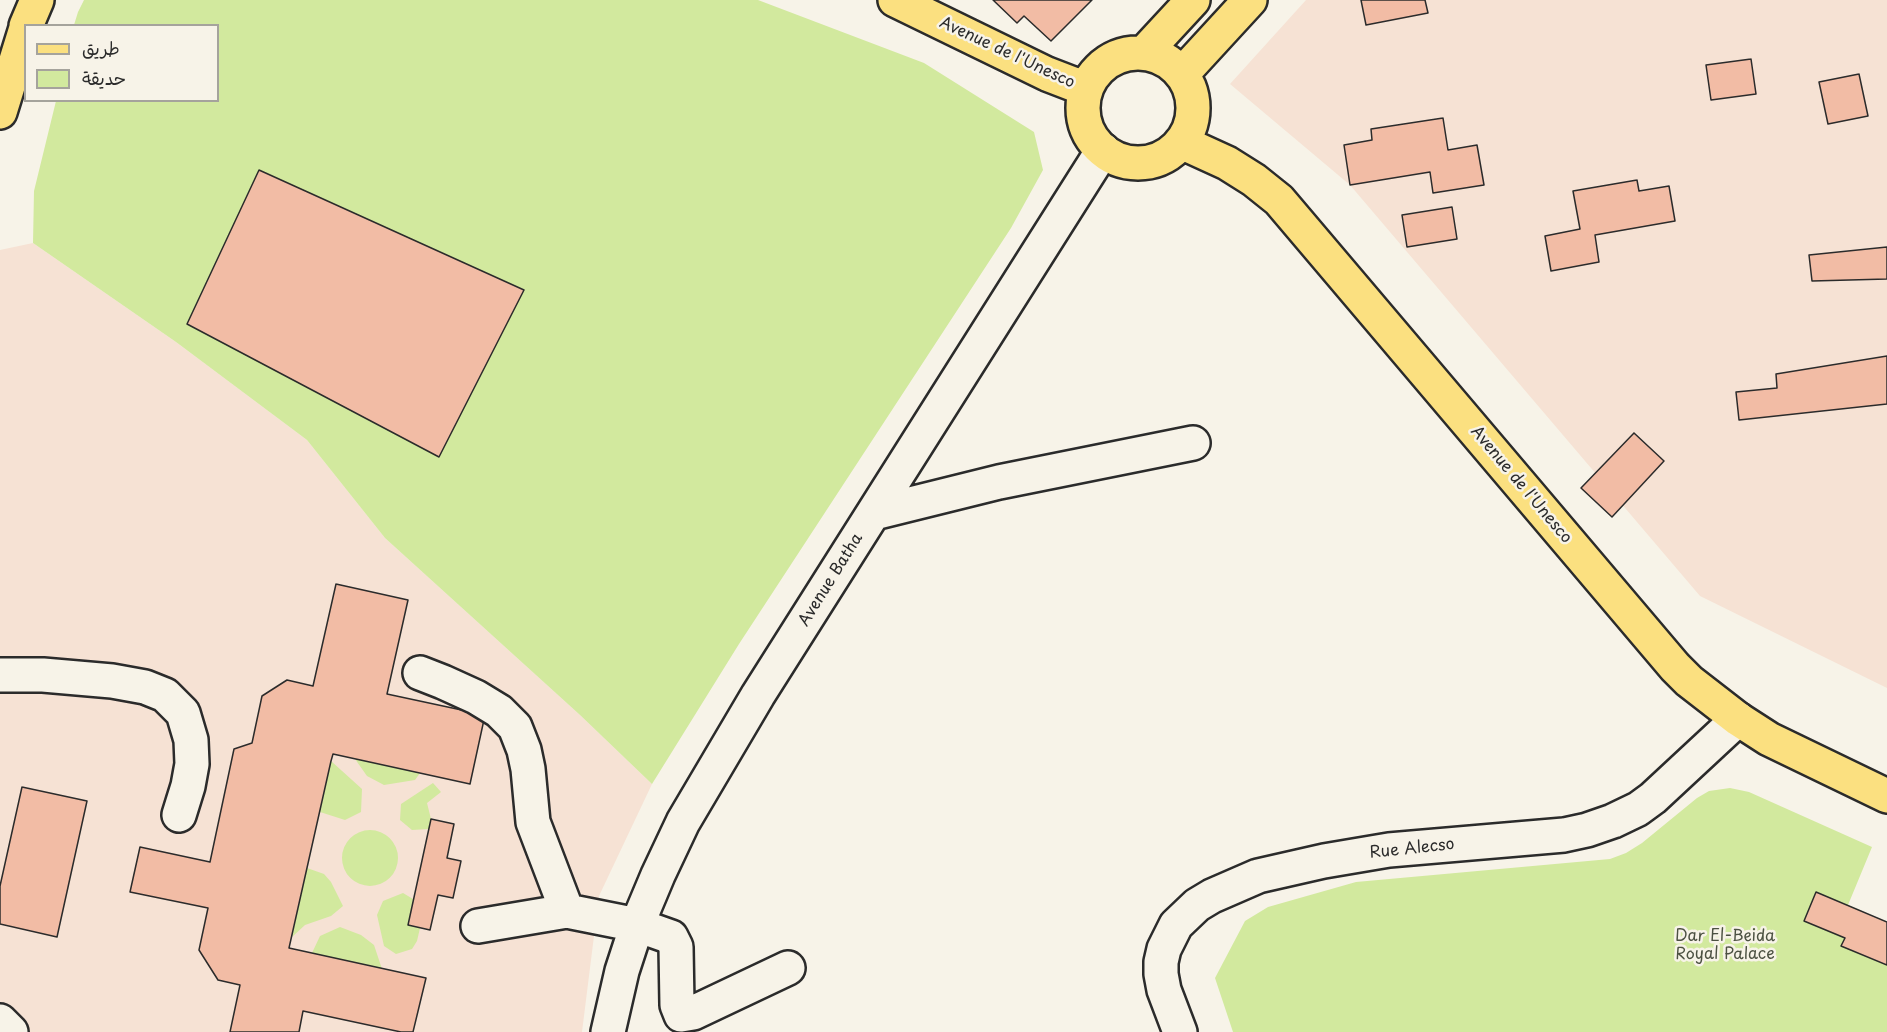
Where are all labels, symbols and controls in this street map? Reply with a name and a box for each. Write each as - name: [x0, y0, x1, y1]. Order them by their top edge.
- street label: Avenue de l'Unesco: [936, 13, 1078, 93]
- legend: [24, 24, 219, 102]
- text: طريق: [82, 34, 120, 61]
- text: حديقة: [82, 64, 126, 91]
- street label: Avenue de l'Unesco: [1466, 422, 1576, 548]
- street label: Avenue Batha: [795, 530, 867, 630]
- street label: Rue Alecso: [1369, 835, 1455, 863]
- park label: Dar El-Beida Royal Palace: [1675, 927, 1775, 965]

